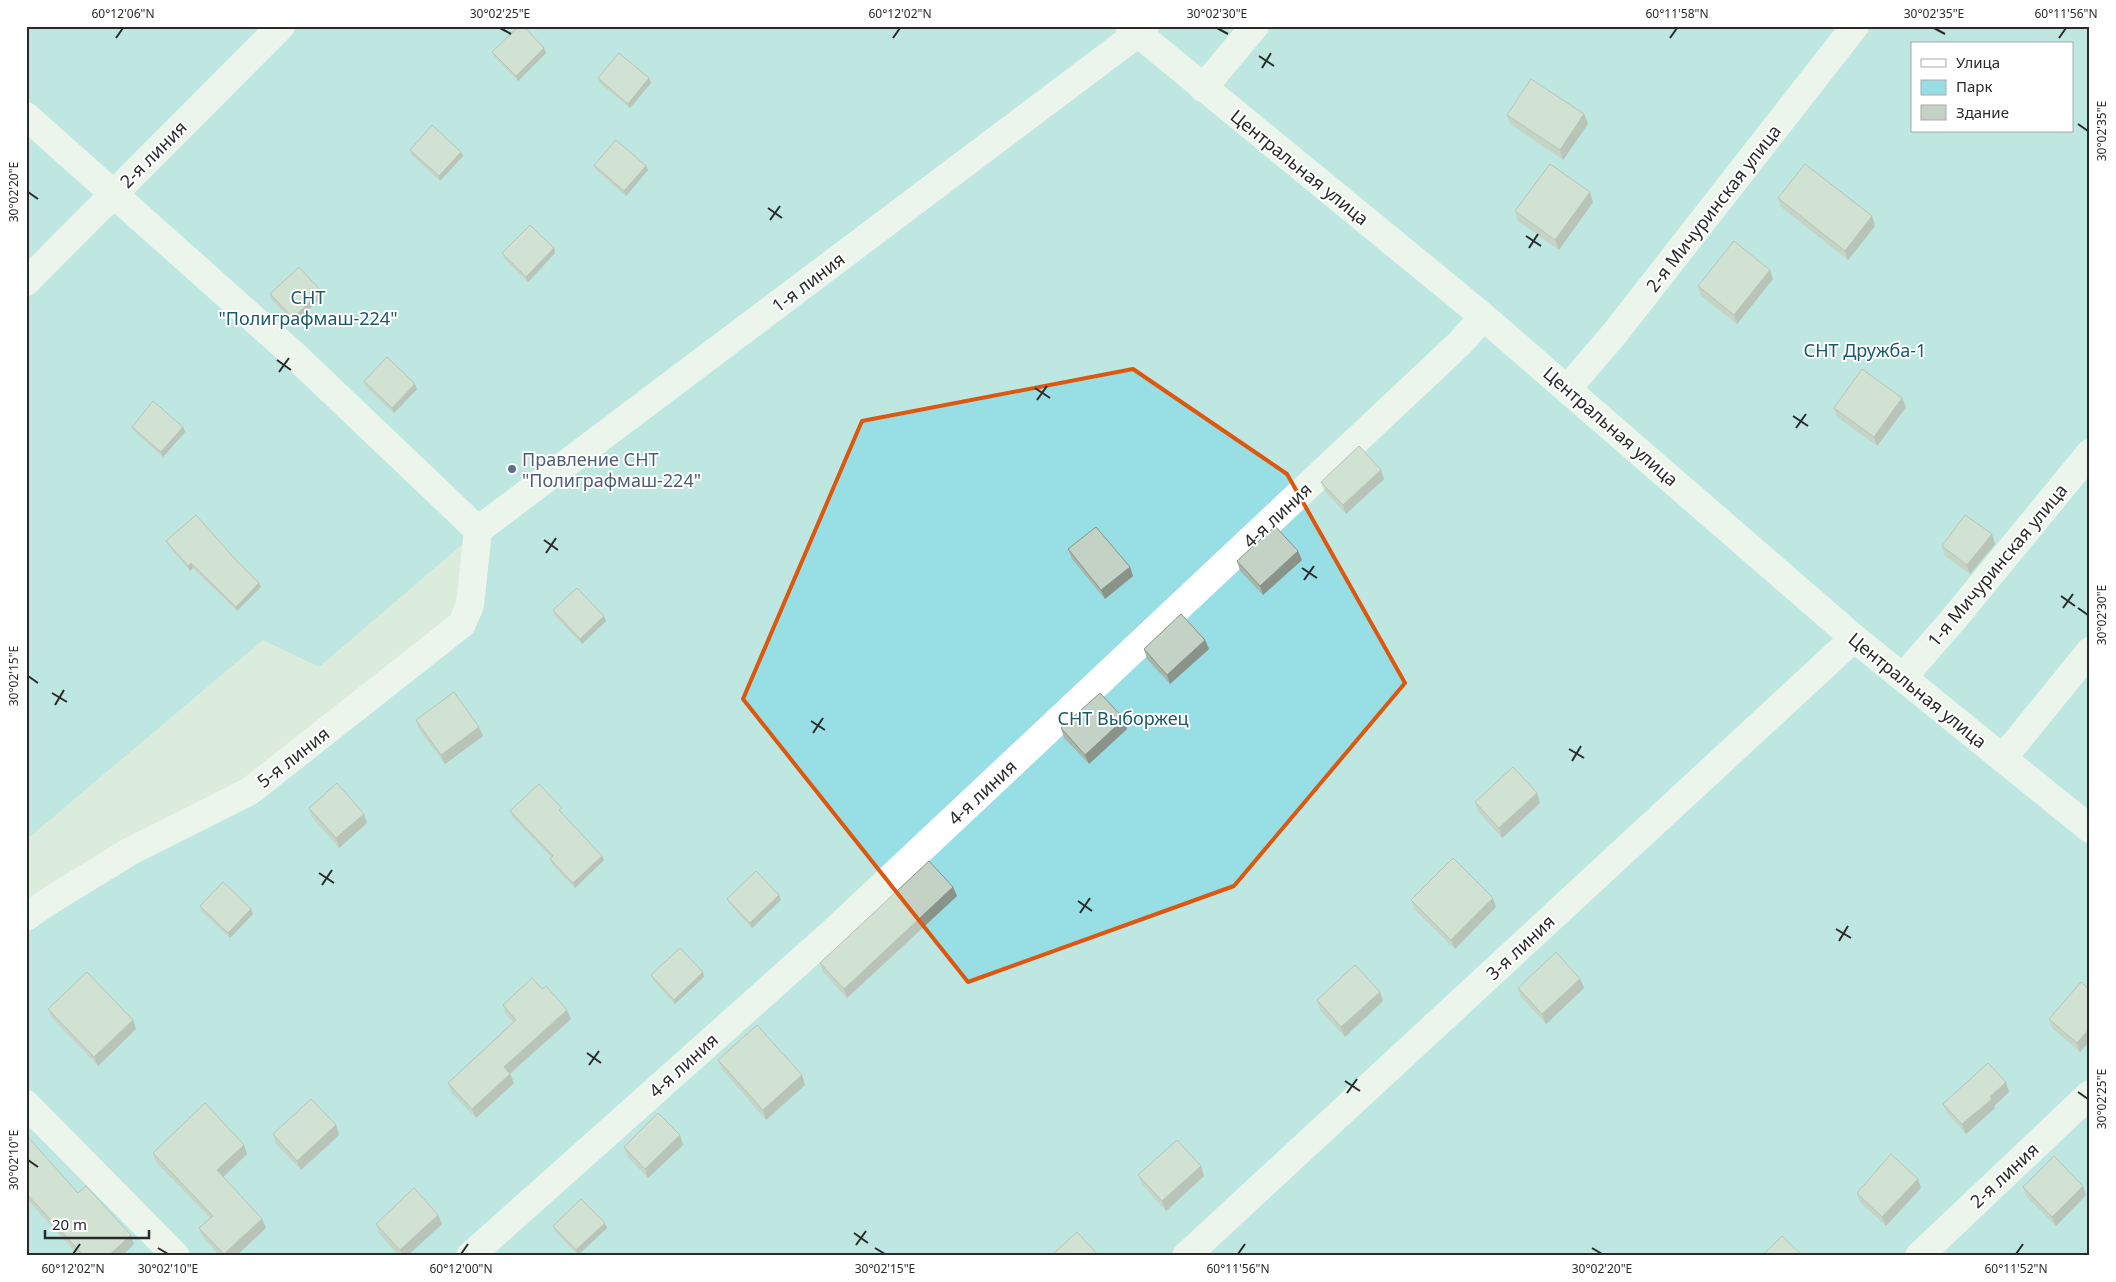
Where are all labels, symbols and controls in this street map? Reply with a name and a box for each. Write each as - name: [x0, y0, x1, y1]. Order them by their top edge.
- text: 60°12'06"N: [91, 5, 155, 22]
- text: 30°02'25"E: [470, 5, 530, 22]
- text: 60°12'02"N: [868, 5, 932, 22]
- text: 30°02'30"E: [1187, 5, 1247, 22]
- text: 60°11'58"N: [1645, 5, 1709, 22]
- text: 30°02'35"E: [1904, 5, 1964, 22]
- text: 60°11'56"N: [2034, 5, 2098, 22]
- legend: [1911, 42, 2074, 132]
- text: Улица: [1956, 52, 2000, 72]
- text: Парк: [1956, 76, 1992, 96]
- text: 30°02'35"E: [2093, 101, 2110, 161]
- text: Здание: [1956, 102, 2009, 122]
- street label: Центральная улица: [1226, 104, 1374, 230]
- street label: 2-я линия: [114, 115, 192, 193]
- street label: 2-я Мичуринская улица: [1640, 120, 1786, 296]
- text: 30°02'20"E: [5, 162, 22, 222]
- street label: 1-я линия: [767, 247, 849, 317]
- park label: СНТ "Полиграфмаш-224": [218, 285, 398, 330]
- park label: СНТ Дружба-1: [1804, 338, 1926, 362]
- street label: Центральная улица: [1539, 361, 1683, 491]
- place label: Правление СНТ "Полиграфмаш-224": [522, 447, 701, 492]
- marker: Правление СНТ "Полиграфмаш-224": [506, 463, 518, 475]
- street label: 4-я линия: [1238, 477, 1316, 553]
- street label: 1-я Мичуринская улица: [1922, 478, 2072, 652]
- text: 30°02'30"E: [2093, 585, 2110, 645]
- street label: Центральная улица: [1844, 627, 1992, 753]
- text: 30°02'15"E: [5, 646, 22, 706]
- park label: СНТ Выборжец: [1057, 706, 1189, 730]
- street label: 5-я линия: [252, 721, 334, 793]
- street label: 4-я линия: [943, 754, 1021, 830]
- street label: 3-я линия: [1481, 909, 1559, 985]
- street label: 4-я линия: [643, 1027, 723, 1103]
- text: 30°02'25"E: [2093, 1069, 2110, 1129]
- text: 30°02'10"E: [5, 1130, 22, 1190]
- street label: 2-я линия: [1965, 1137, 2043, 1213]
- scale bar: [45, 1207, 149, 1239]
- text: 20 m: [52, 1214, 87, 1234]
- text: 60°12'02"N: [41, 1260, 105, 1277]
- text: 30°02'10"E: [138, 1260, 198, 1277]
- text: 60°12'00"N: [429, 1260, 493, 1277]
- text: 30°02'15"E: [855, 1260, 915, 1277]
- text: 60°11'56"N: [1206, 1260, 1270, 1277]
- text: 30°02'20"E: [1572, 1260, 1632, 1277]
- text: 60°11'52"N: [1984, 1260, 2048, 1277]

